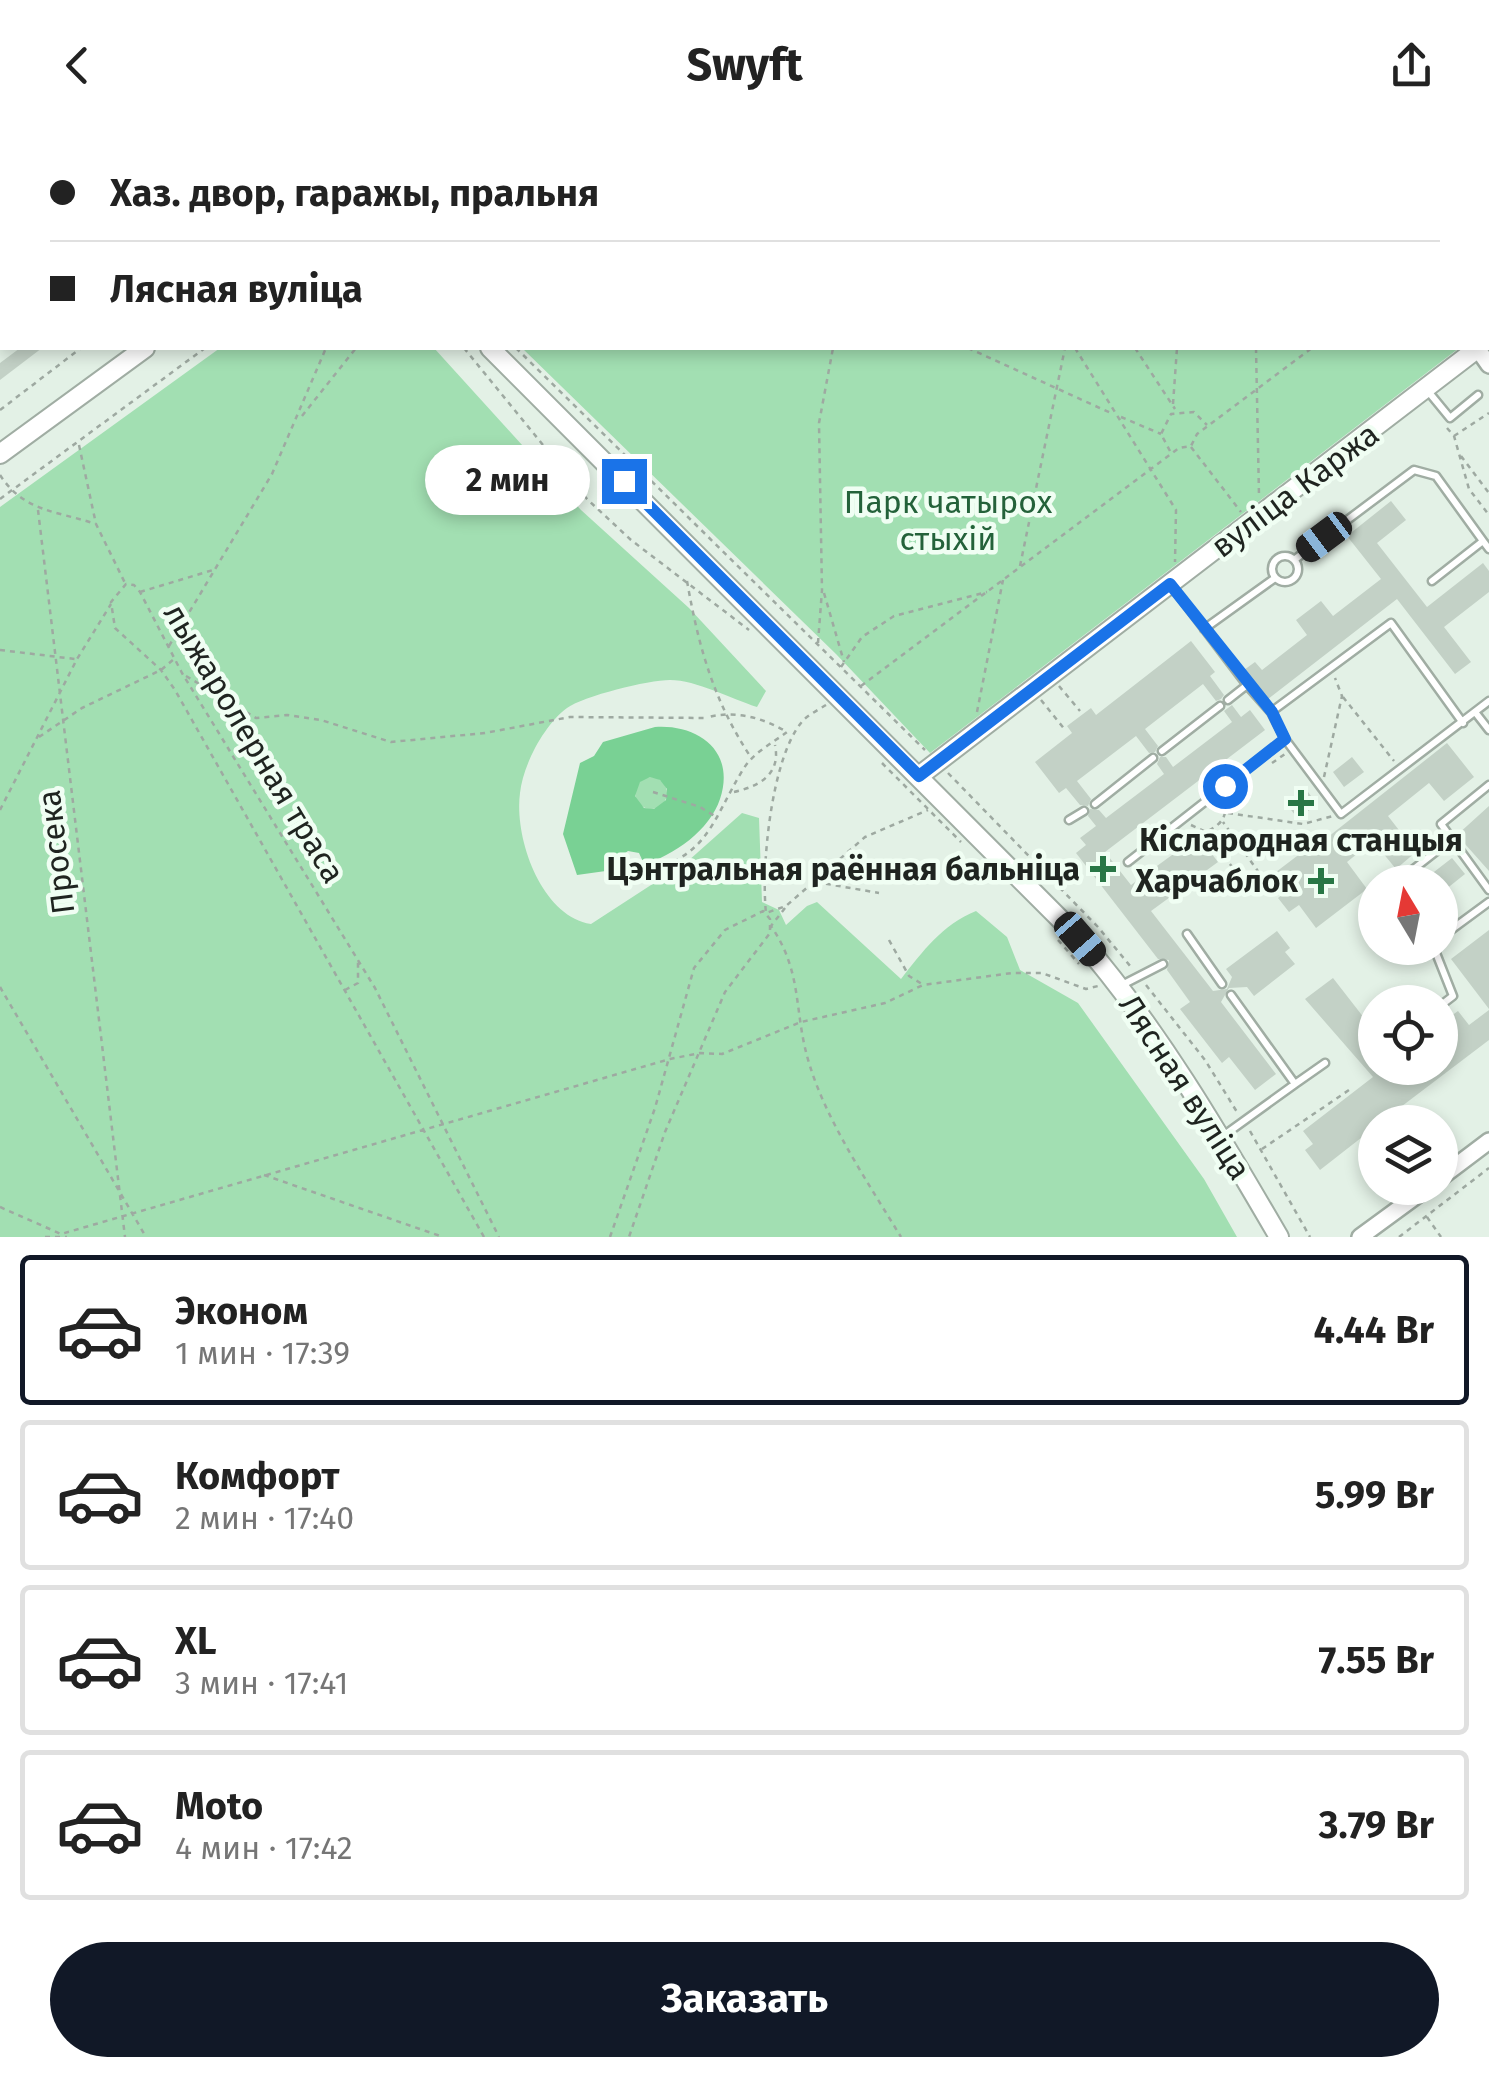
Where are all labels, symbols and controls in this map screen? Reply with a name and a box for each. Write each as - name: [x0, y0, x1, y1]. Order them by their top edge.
- icon: back: [50, 38, 105, 93]
- text: Swyft: [686, 38, 803, 92]
- icon: share: [1384, 38, 1439, 93]
- text: Хаз. двор, гаражы, пральня: [110, 170, 599, 216]
- text: Лясная вуліца: [110, 266, 363, 312]
- street label: вуліца Каржа: [1204, 415, 1386, 565]
- callout: 2 мин: [424, 446, 589, 516]
- route end: [602, 459, 647, 504]
- text: 2 мин: [466, 461, 549, 499]
- park label: Парк чатырох стыхій: [844, 483, 1053, 558]
- car: [1291, 507, 1357, 567]
- street label: лыжаролерная траса: [155, 596, 353, 890]
- route start: [1203, 764, 1248, 809]
- street label: Просека: [30, 788, 82, 916]
- marker: Кіслародная станцыя: [1288, 790, 1314, 816]
- place label: Кіслародная станцыя: [1139, 821, 1463, 859]
- place label: Цэнтральная раённая бальніца: [606, 850, 1080, 888]
- marker: Цэнтральная раённая бальніца: [1090, 856, 1116, 882]
- place label: Харчаблок: [1134, 862, 1298, 900]
- north arrow: [1358, 865, 1458, 965]
- map controls: [1358, 865, 1458, 1205]
- marker: Харчаблок: [1308, 868, 1334, 894]
- car: [1049, 907, 1111, 971]
- button: locate: [1358, 985, 1458, 1085]
- street label: Лясная вуліца: [1111, 987, 1259, 1187]
- button: layers: [1358, 1105, 1458, 1205]
- icon: car: [55, 1285, 145, 1375]
- text: Эконом: [175, 1288, 308, 1334]
- text: 4.44 Br: [1314, 1307, 1434, 1353]
- text: 1 мин · 17:39: [175, 1334, 350, 1372]
- icon: car: [55, 1450, 145, 1540]
- text: Комфорт: [175, 1453, 339, 1499]
- text: 5.99 Br: [1315, 1472, 1434, 1518]
- text: 2 мин · 17:40: [175, 1499, 354, 1537]
- icon: car: [55, 1615, 145, 1705]
- text: XL: [175, 1618, 217, 1664]
- text: 7.55 Br: [1318, 1637, 1434, 1683]
- text: 3 мин · 17:41: [175, 1664, 348, 1702]
- icon: car: [55, 1780, 145, 1870]
- text: Moto: [175, 1783, 263, 1829]
- text: 3.79 Br: [1319, 1802, 1434, 1848]
- text: 4 мин · 17:42: [175, 1829, 353, 1867]
- button: Заказать: [50, 1942, 1439, 2057]

